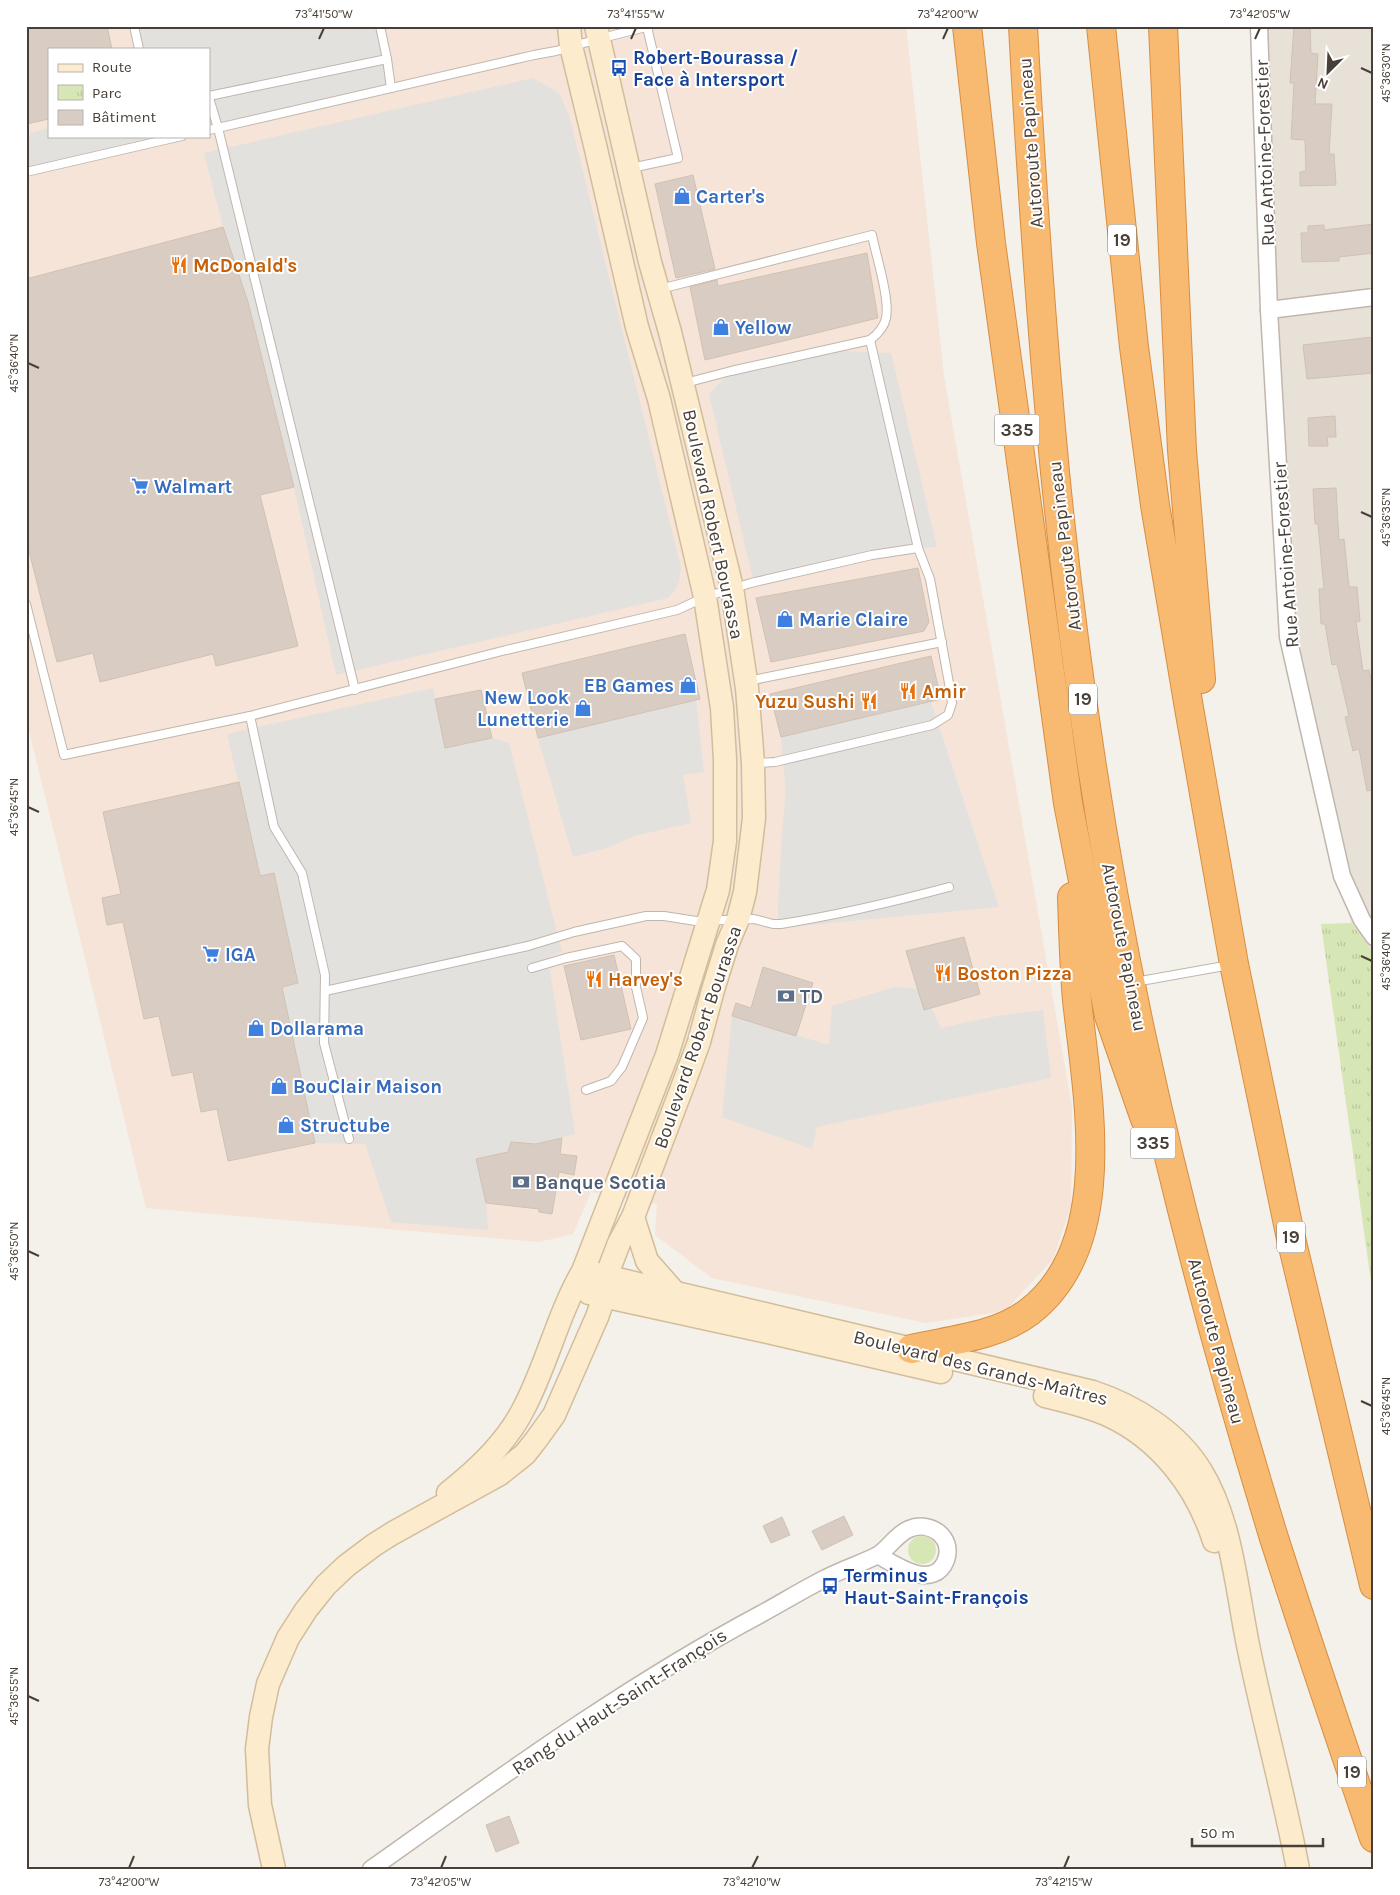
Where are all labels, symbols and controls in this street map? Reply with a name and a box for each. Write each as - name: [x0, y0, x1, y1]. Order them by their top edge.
- text: 73°41'50"W: [295, 7, 353, 21]
- text: 73°41'55"W: [607, 7, 665, 21]
- text: 73°42'00"W: [918, 7, 979, 21]
- text: 73°42'05"W: [1230, 7, 1290, 21]
- text: 45°36'30"N: [1379, 43, 1393, 103]
- place label: Robert-Bourassa / Face à Intersport: [633, 47, 798, 91]
- legend: [48, 48, 210, 138]
- north arrow: [1302, 48, 1352, 98]
- street label: Autoroute Papineau: [1014, 57, 1048, 229]
- text: Route: [92, 58, 132, 76]
- bus stop icon: Robert-Bourassa / Face à Intersport: [609, 58, 629, 78]
- street label: Rue Antoine-Forestier: [1251, 59, 1279, 247]
- text: N: [1315, 74, 1331, 93]
- text: Parc: [92, 84, 122, 102]
- text: Bâtiment: [92, 108, 156, 126]
- shop icon: Carter's: [672, 186, 692, 206]
- place label: Carter's: [696, 186, 765, 208]
- road number: 19: [1108, 224, 1136, 256]
- restaurant icon: McDonald's: [169, 255, 189, 275]
- place label: McDonald's: [193, 255, 297, 277]
- shop icon: Yellow: [711, 317, 731, 337]
- place label: Yellow: [735, 317, 792, 339]
- text: 45°36'40"N: [7, 334, 21, 392]
- street label: Boulevard Robert Bourassa: [678, 407, 748, 641]
- road number: 335: [994, 414, 1040, 446]
- street label: Autoroute Papineau: [1044, 460, 1086, 632]
- street label: Rue Antoine-Forestier: [1269, 461, 1303, 649]
- supermarket icon: Walmart: [130, 476, 150, 496]
- place label: Walmart: [154, 476, 232, 498]
- text: 45°36'35"N: [1379, 488, 1393, 546]
- shop icon: Marie Claire: [775, 609, 795, 629]
- place label: Marie Claire: [799, 609, 908, 631]
- place label: EB Games: [584, 675, 674, 697]
- shop icon: EB Games: [678, 675, 698, 695]
- restaurant icon: Amir: [898, 681, 918, 701]
- place label: Amir: [922, 681, 966, 703]
- road number: 19: [1069, 684, 1097, 714]
- place label: New Look Lunetterie: [477, 687, 569, 731]
- place label: Yuzu Sushi: [755, 691, 855, 713]
- restaurant icon: Yuzu Sushi: [859, 691, 879, 711]
- shop icon: New Look Lunetterie: [573, 698, 593, 718]
- text: 45°36'45"N: [7, 778, 21, 836]
- street label: Autoroute Papineau: [1097, 861, 1151, 1033]
- street label: Boulevard Robert Bourassa: [649, 923, 747, 1152]
- text: 45°36'40"N: [1379, 932, 1393, 990]
- supermarket icon: IGA: [201, 944, 221, 964]
- place label: IGA: [225, 944, 256, 966]
- restaurant icon: Boston Pizza: [933, 963, 953, 983]
- place label: Boston Pizza: [957, 963, 1072, 985]
- restaurant icon: Harvey's: [584, 969, 604, 989]
- place label: Harvey's: [608, 969, 683, 991]
- bank icon: TD: [776, 986, 796, 1006]
- place label: TD: [800, 986, 823, 1008]
- shop icon: Dollarama: [246, 1018, 266, 1038]
- place label: Dollarama: [270, 1018, 364, 1040]
- shop icon: BouClair Maison: [269, 1076, 289, 1096]
- place label: BouClair Maison: [293, 1076, 442, 1098]
- shop icon: Structube: [276, 1115, 296, 1135]
- place label: Structube: [300, 1115, 390, 1137]
- road number: 335: [1130, 1128, 1176, 1158]
- bank icon: Banque Scotia: [511, 1172, 531, 1192]
- place label: Banque Scotia: [535, 1172, 666, 1194]
- text: 45°36'50"N: [7, 1222, 21, 1280]
- road number: 19: [1277, 1222, 1305, 1252]
- street label: Autoroute Papineau: [1183, 1256, 1249, 1427]
- street label: Boulevard des Grands-Maîtres: [851, 1326, 1110, 1410]
- text: 45°36'45"N: [1379, 1377, 1393, 1435]
- place label: Terminus Haut-Saint-François: [844, 1565, 1029, 1609]
- bus stop icon: Terminus Haut-Saint-François: [820, 1576, 840, 1596]
- street label: Rang du Haut-Saint-François: [508, 1624, 731, 1780]
- text: 45°36'55"N: [7, 1667, 21, 1725]
- road number: 19: [1338, 1756, 1366, 1788]
- scale bar: [1192, 1815, 1324, 1847]
- text: 50 m: [1200, 1824, 1235, 1842]
- text: 73°42'00"W: [99, 1875, 160, 1889]
- text: 73°42'05"W: [411, 1875, 471, 1889]
- text: 73°42'10"W: [723, 1875, 781, 1889]
- text: 73°42'15"W: [1035, 1875, 1093, 1889]

